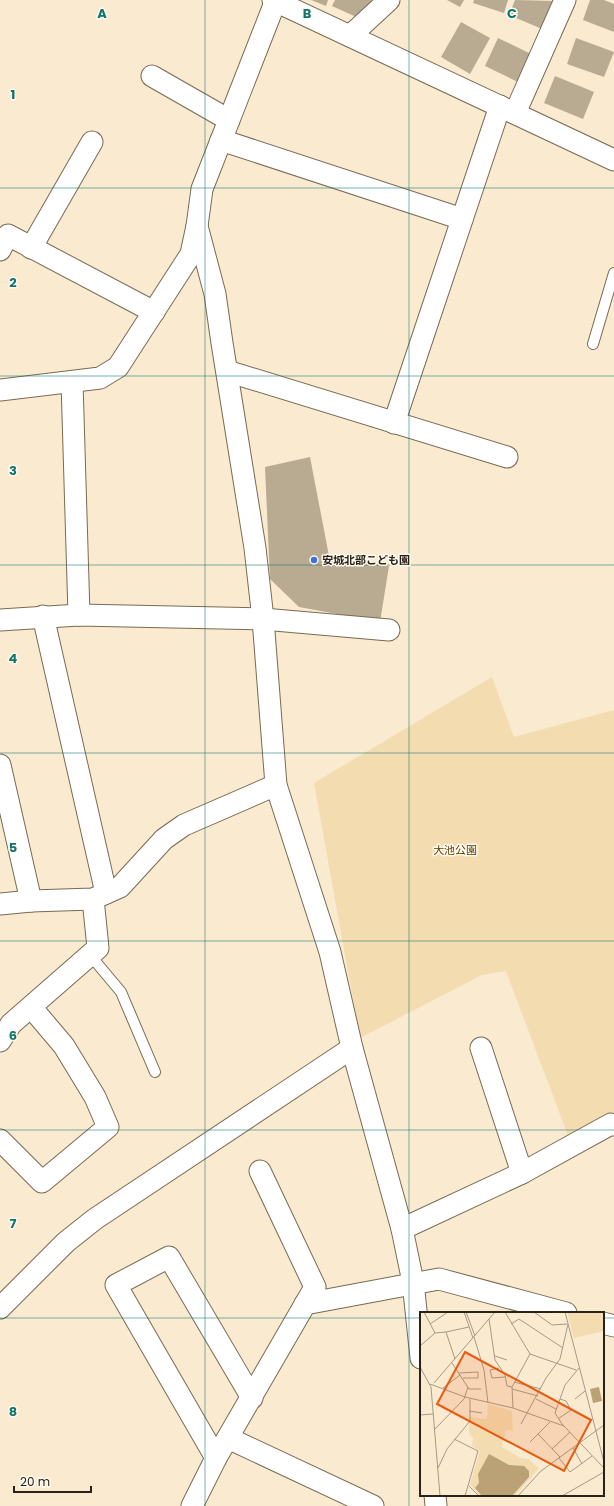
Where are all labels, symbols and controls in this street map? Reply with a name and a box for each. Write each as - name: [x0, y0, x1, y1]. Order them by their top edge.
- text: A: [97, 4, 107, 23]
- text: B: [303, 4, 312, 23]
- text: C: [507, 4, 517, 23]
- text: 1: [11, 85, 15, 104]
- text: 2: [9, 273, 17, 292]
- text: 3: [9, 461, 17, 480]
- place label: 安城北部こども園: [322, 552, 410, 568]
- marker: 安城北部こども園: [309, 555, 319, 565]
- text: 4: [9, 649, 18, 668]
- text: 5: [9, 838, 17, 857]
- park label: 大池公園: [433, 842, 477, 858]
- text: 6: [9, 1026, 17, 1045]
- text: 7: [10, 1214, 17, 1233]
- inset map: [420, 1312, 604, 1496]
- text: 8: [9, 1402, 17, 1421]
- scale bar: [14, 1468, 91, 1494]
- text: 20 m: [20, 1473, 50, 1490]

